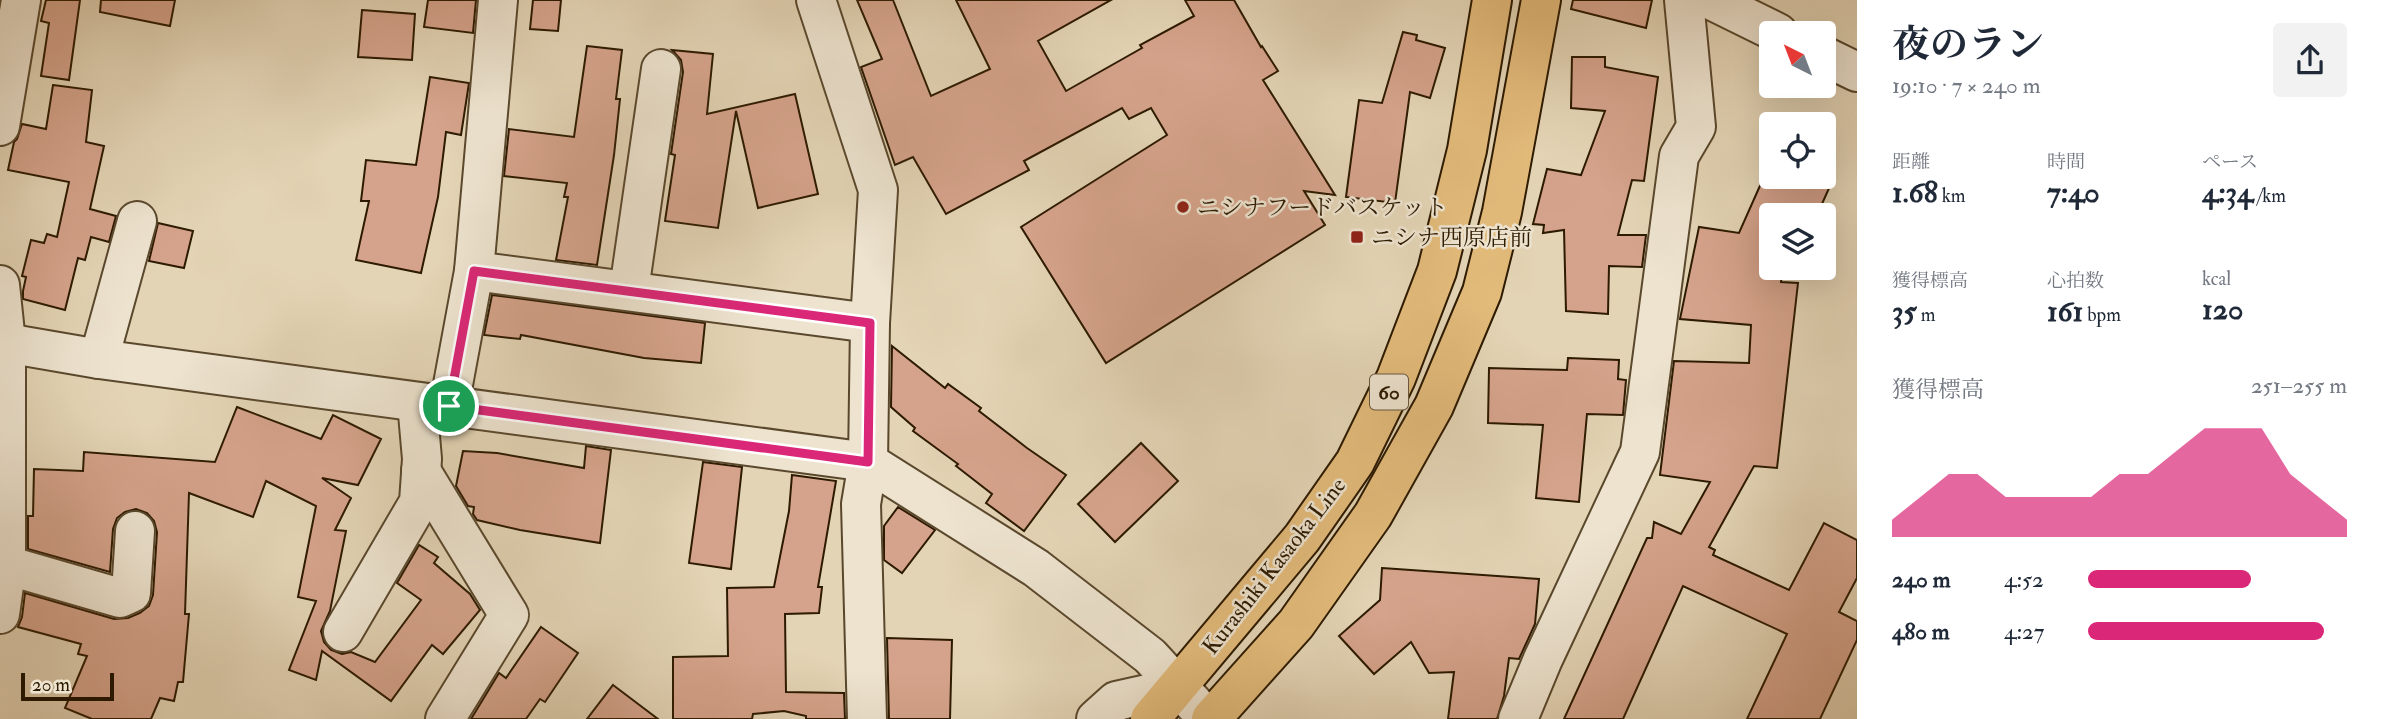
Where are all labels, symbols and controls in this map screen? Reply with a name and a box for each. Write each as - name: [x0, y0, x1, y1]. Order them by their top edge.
- north arrow: [1759, 21, 1836, 98]
- map controls: [1759, 21, 1836, 280]
- text: 夜のラン: [1892, 21, 2044, 69]
- button: share: [2273, 23, 2347, 97]
- text: 19:10 · 7 × 240 m: [1892, 71, 2041, 100]
- button: locate: [1759, 112, 1836, 189]
- text: 距離: [1892, 150, 1930, 174]
- text: 時間: [2047, 150, 2085, 174]
- text: ペース: [2202, 150, 2258, 174]
- text: 1.68: [1892, 174, 1938, 211]
- text: 7:40: [2047, 174, 2100, 211]
- text: 4:34: [2202, 174, 2253, 211]
- text: km: [1938, 184, 1966, 208]
- text: /km: [2253, 184, 2286, 208]
- place label: ニシナフードバスケット: [1197, 193, 1448, 222]
- marker: ニシナフードバスケット: [1175, 199, 1191, 215]
- button: layers: [1759, 203, 1836, 280]
- place label: ニシナ西原店前: [1371, 223, 1532, 252]
- marker: ニシナ西原店前: [1349, 229, 1365, 245]
- text: kcal: [2202, 267, 2231, 291]
- text: 獲得標高: [1892, 269, 1968, 293]
- text: 心拍数: [2047, 269, 2104, 293]
- text: 120: [2202, 291, 2243, 328]
- text: 35: [1892, 293, 1917, 330]
- text: 161: [2047, 293, 2083, 330]
- text: m: [1917, 303, 1935, 327]
- text: bpm: [2083, 303, 2121, 327]
- text: 251–255 m: [2251, 371, 2347, 400]
- road number: 60: [1370, 374, 1408, 410]
- text: 獲得標高: [1892, 375, 1984, 404]
- pin: [419, 376, 479, 436]
- icon: arrive: [430, 387, 468, 425]
- street label: Kurashiki Kasaoka Line: [1196, 471, 1352, 660]
- text: 240 m: [1892, 565, 1951, 594]
- text: 4:52: [2004, 565, 2044, 594]
- text: 480 m: [1892, 617, 1950, 646]
- text: 4:27: [2004, 617, 2044, 646]
- scale bar: [21, 670, 114, 702]
- text: 20 m: [32, 673, 70, 697]

